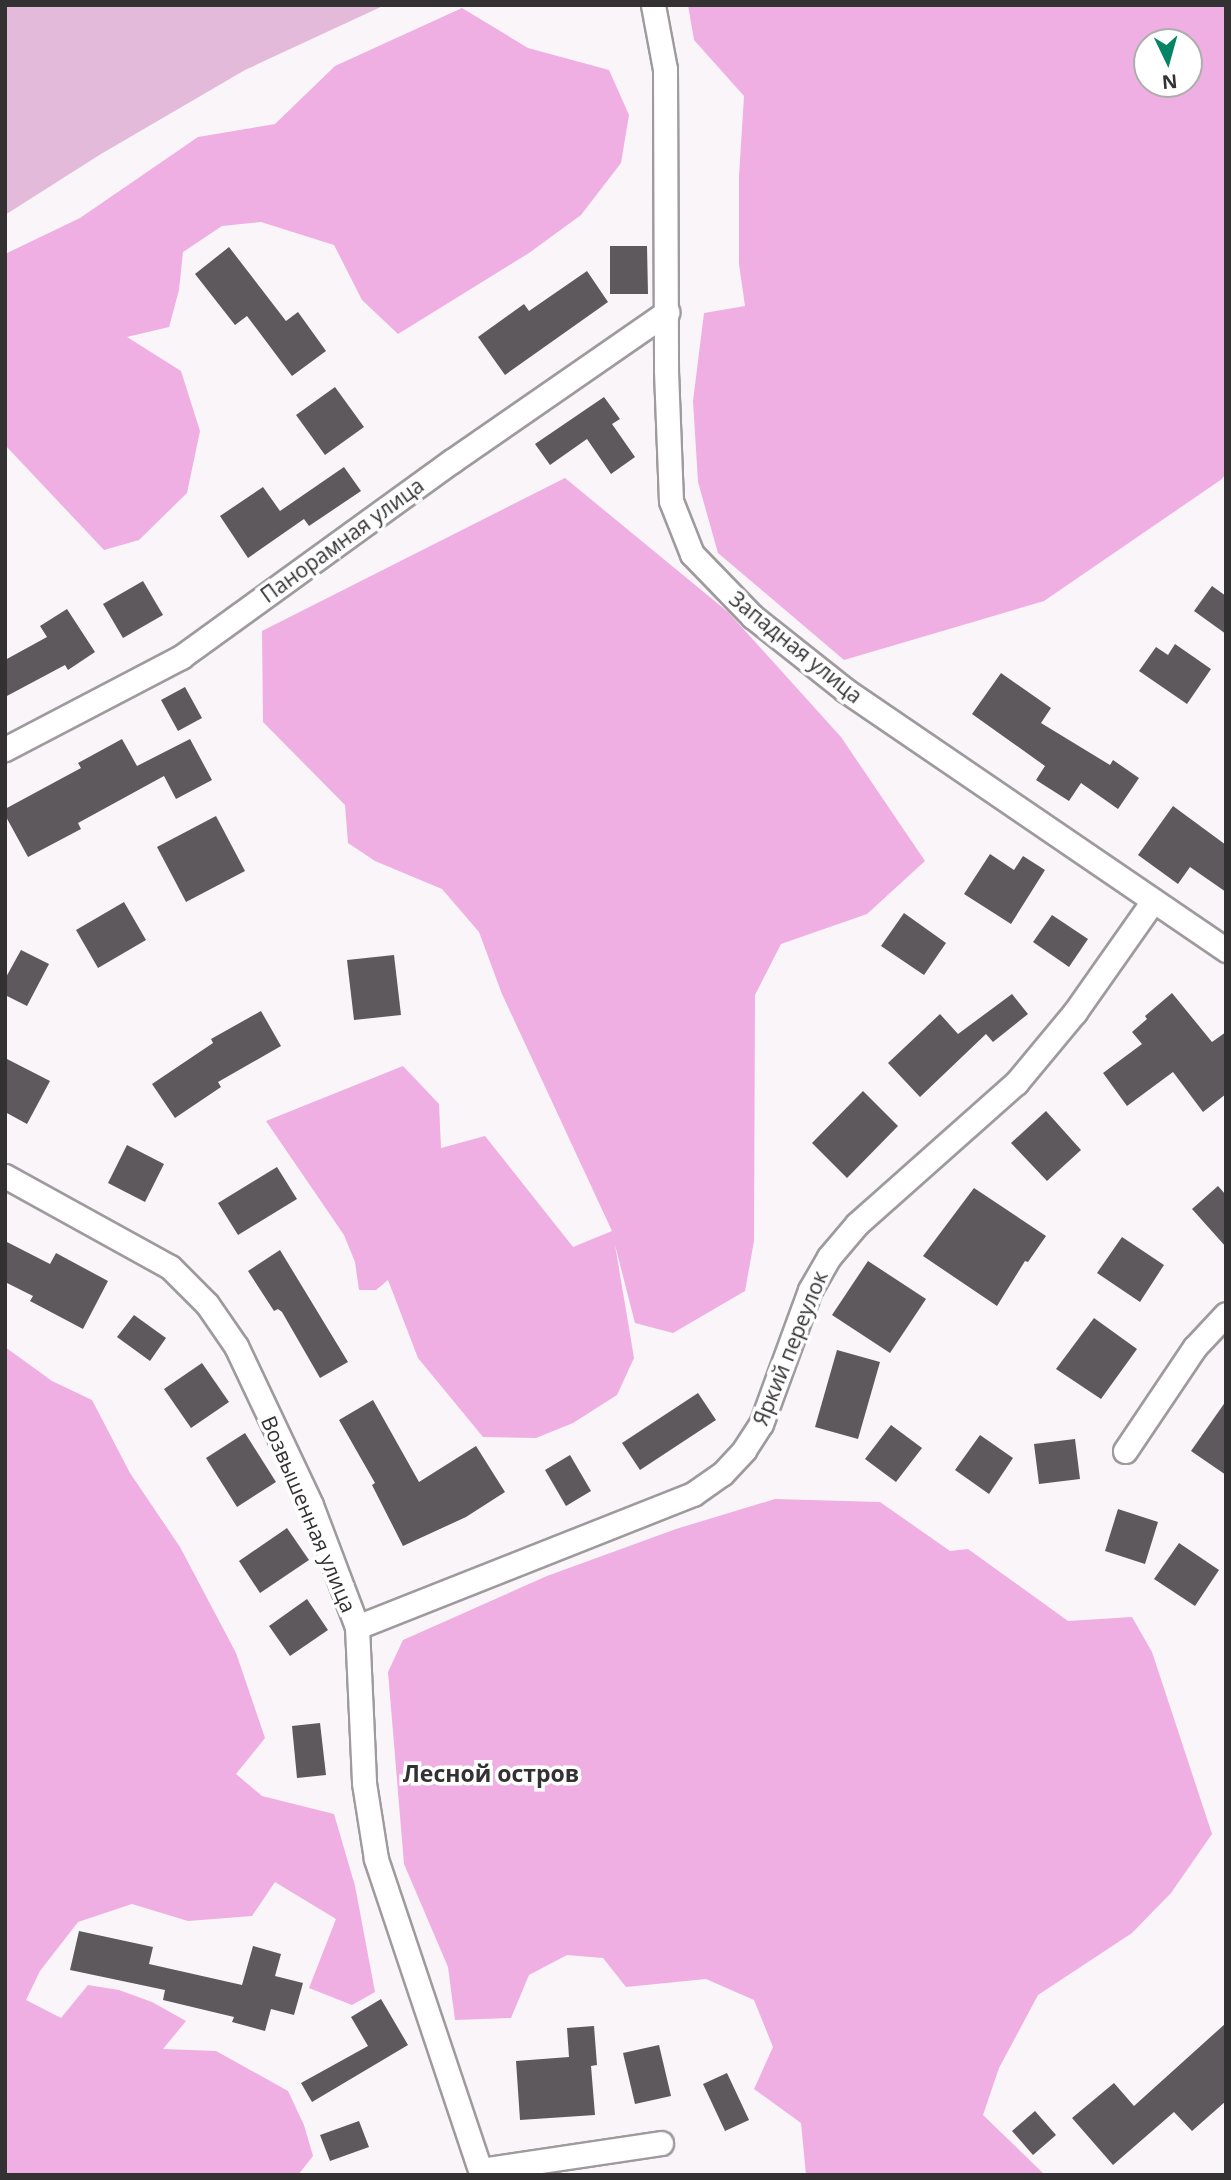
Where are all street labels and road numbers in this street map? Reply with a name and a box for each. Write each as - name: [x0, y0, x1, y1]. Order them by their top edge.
- street label: Панорамная улица: [255, 472, 429, 608]
- street label: Западная улица: [725, 586, 867, 708]
- street label: Яркий переулок: [747, 1267, 833, 1429]
- street label: Возвышенная улица: [256, 1412, 362, 1616]

